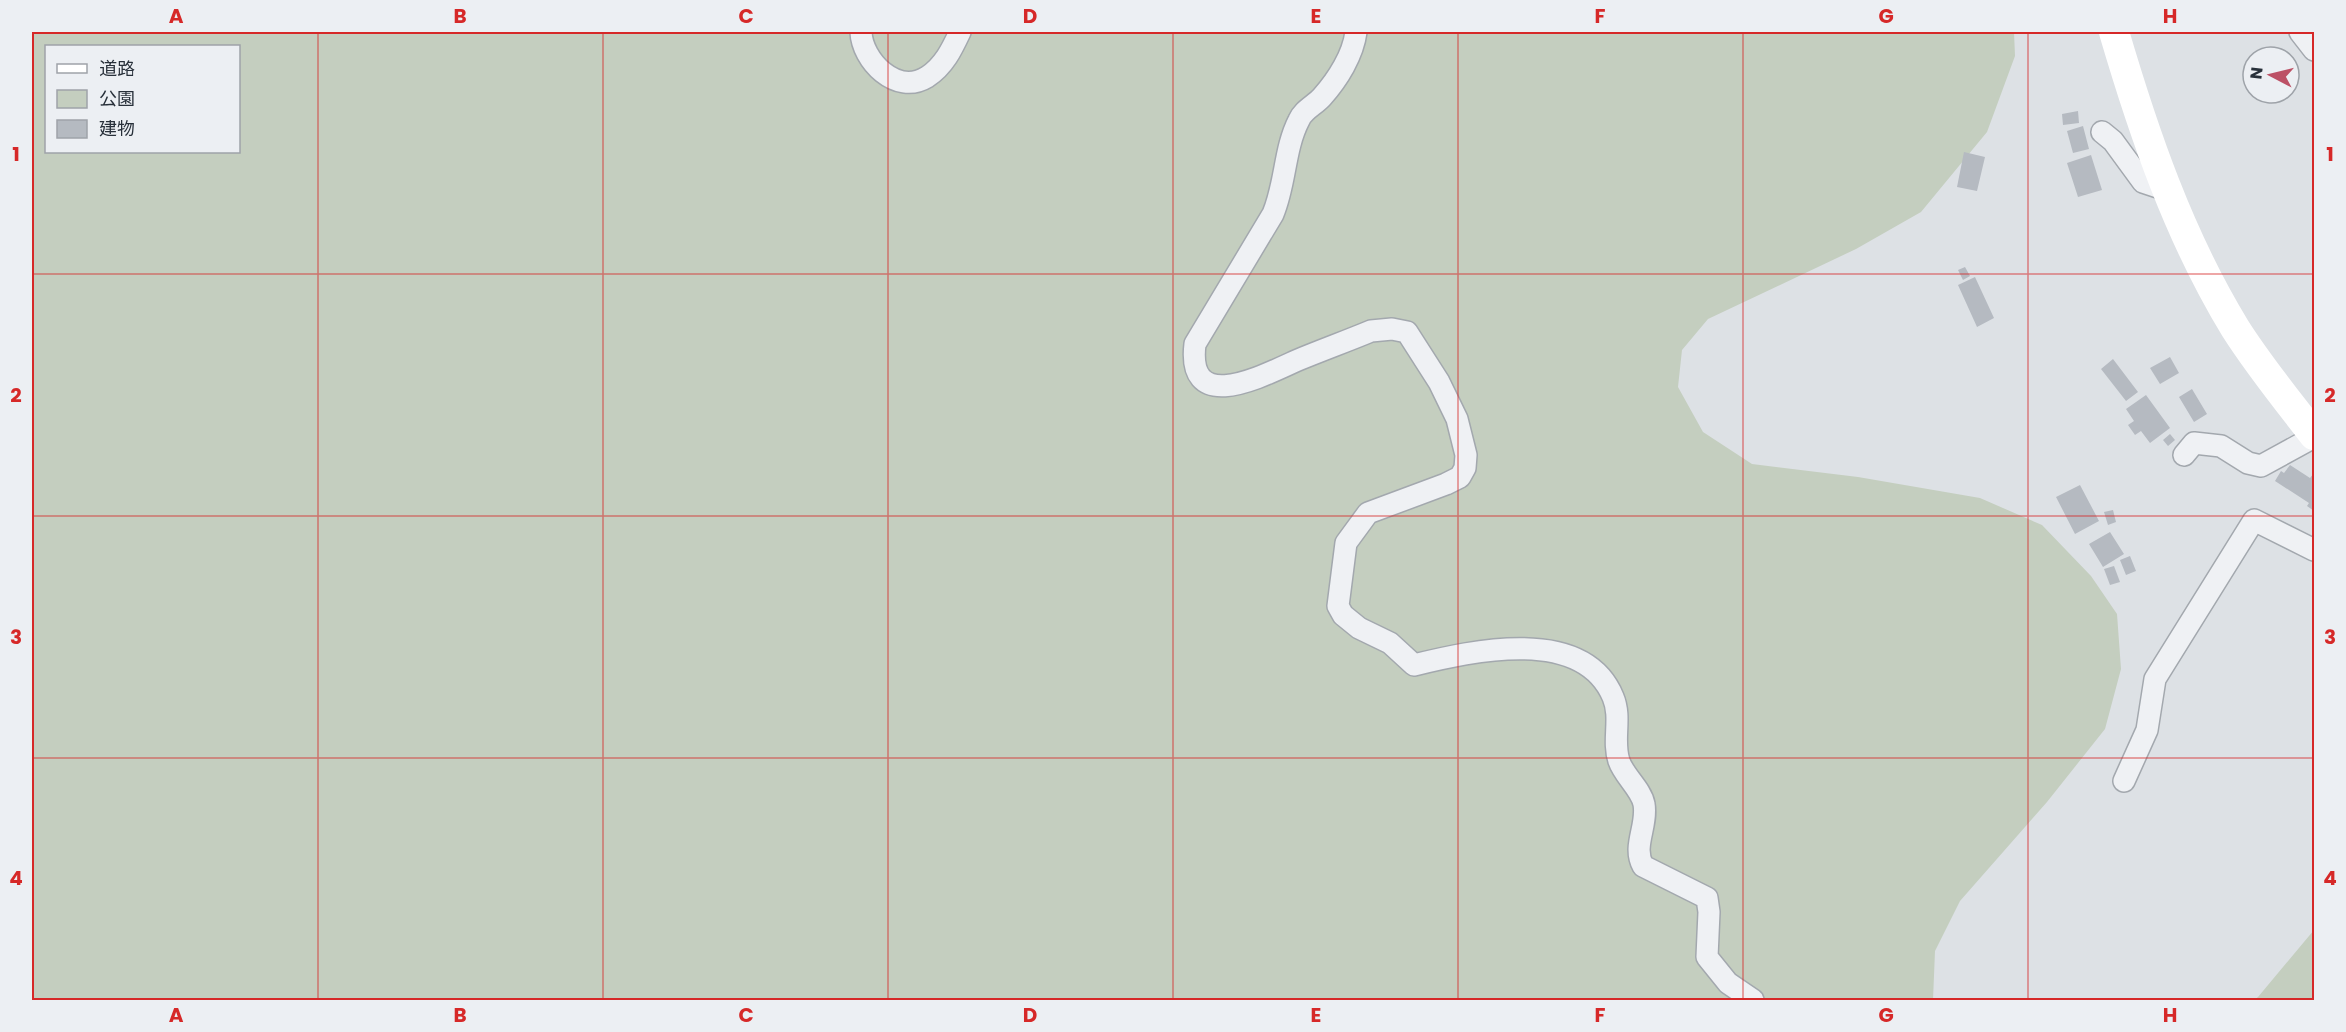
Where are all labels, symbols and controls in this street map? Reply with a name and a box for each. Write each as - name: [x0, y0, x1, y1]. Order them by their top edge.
- text: A: [169, 2, 184, 30]
- text: B: [453, 2, 467, 30]
- text: C: [738, 2, 754, 30]
- text: D: [1023, 2, 1037, 30]
- text: E: [1311, 2, 1321, 30]
- text: F: [1595, 2, 1606, 30]
- text: G: [1878, 2, 1894, 30]
- text: H: [2163, 2, 2177, 30]
- legend: [45, 45, 240, 153]
- north arrow: [2241, 45, 2301, 105]
- text: 道路: [99, 56, 135, 81]
- text: N: [2244, 66, 2269, 81]
- text: 公園: [99, 86, 135, 111]
- text: 建物: [99, 116, 135, 141]
- text: 1: [12, 140, 20, 168]
- text: 1: [2326, 140, 2334, 168]
- text: 2: [10, 381, 22, 409]
- text: 2: [2324, 381, 2336, 409]
- text: 3: [10, 623, 22, 651]
- text: 3: [2324, 623, 2336, 651]
- text: 4: [9, 864, 23, 892]
- text: 4: [2323, 864, 2337, 892]
- text: A: [169, 1001, 184, 1029]
- text: B: [453, 1001, 467, 1029]
- text: C: [738, 1001, 754, 1029]
- text: D: [1023, 1001, 1037, 1029]
- text: E: [1311, 1001, 1321, 1029]
- text: F: [1595, 1001, 1606, 1029]
- text: G: [1878, 1001, 1894, 1029]
- text: H: [2163, 1001, 2177, 1029]

